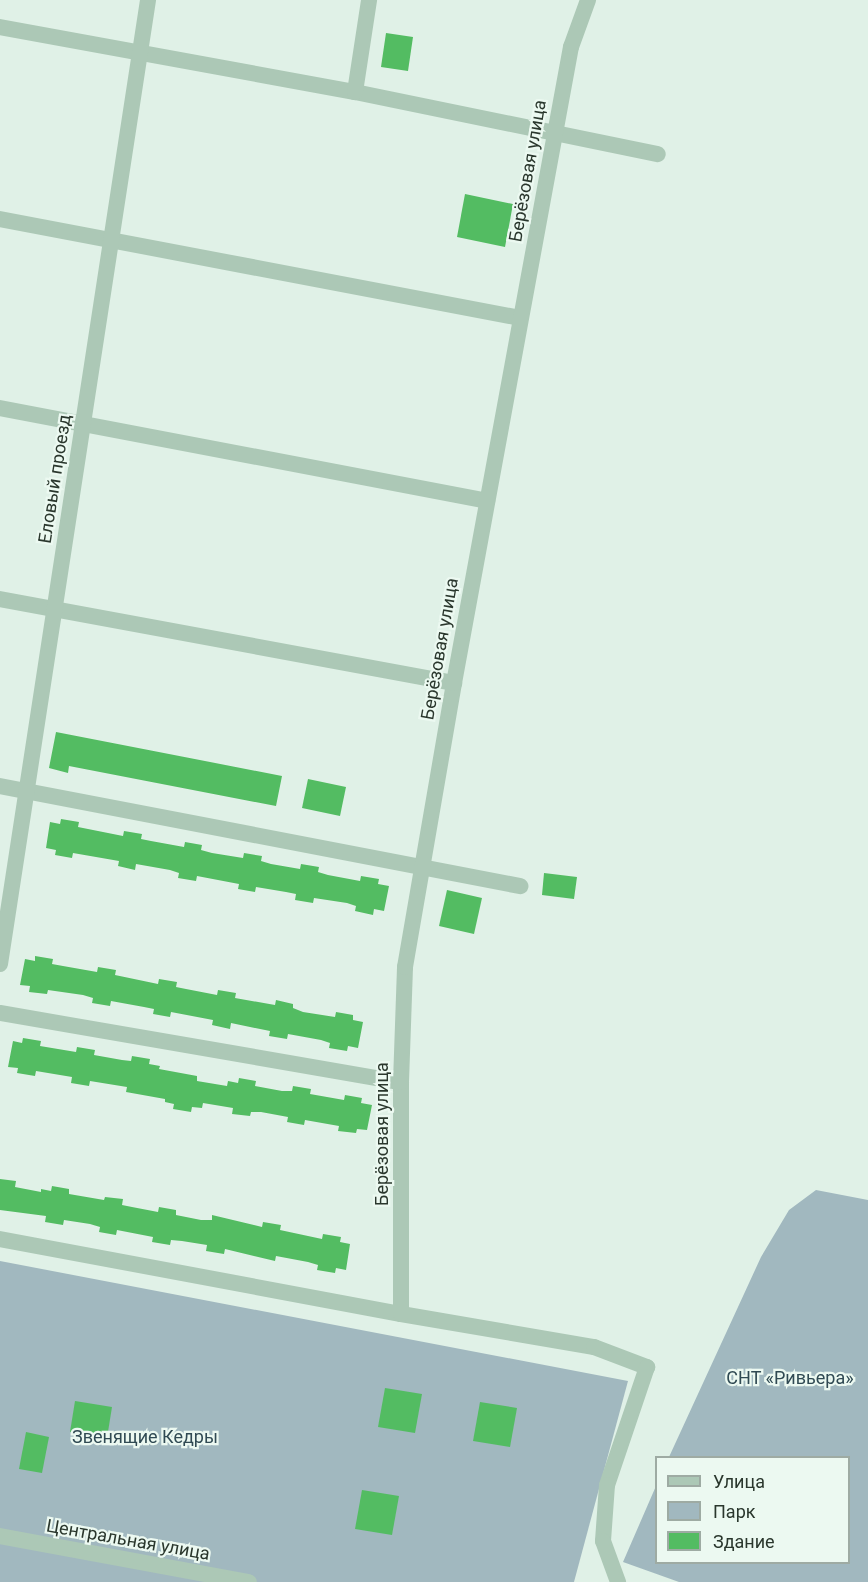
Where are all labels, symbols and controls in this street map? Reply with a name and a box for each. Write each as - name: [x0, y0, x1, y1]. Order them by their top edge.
- street label: Берёзовая улица: [505, 98, 551, 244]
- street label: Еловый проезд: [34, 413, 76, 545]
- street label: Берёзовая улица: [417, 576, 463, 722]
- street label: Берёзовая улица: [371, 1062, 393, 1206]
- park label: СНТ «Ривьера»: [726, 1367, 854, 1389]
- park label: Звенящие Кедры: [72, 1426, 218, 1448]
- legend: [655, 1456, 850, 1564]
- text: Улица: [713, 1471, 765, 1492]
- text: Парк: [713, 1501, 755, 1522]
- street label: Центральная улица: [45, 1515, 211, 1565]
- text: Здание: [713, 1531, 775, 1552]

